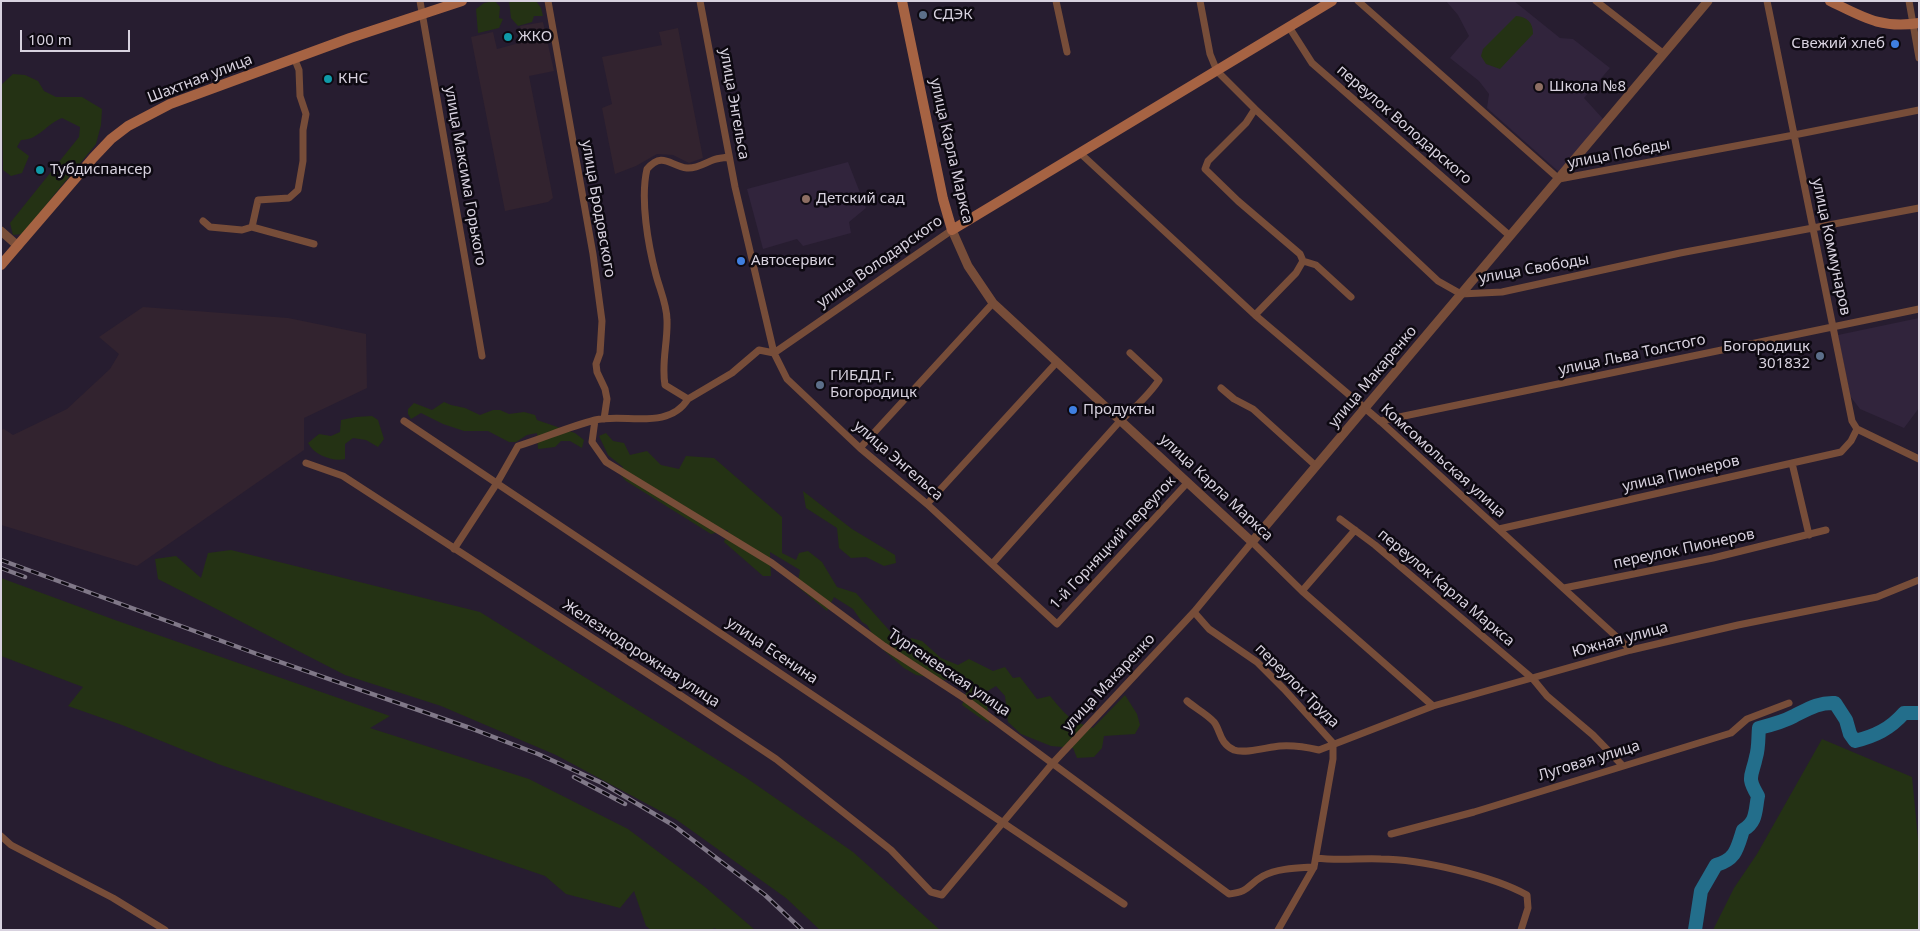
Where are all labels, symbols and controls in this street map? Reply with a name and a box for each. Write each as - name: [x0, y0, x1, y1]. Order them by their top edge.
- place label: СДЭК: [933, 6, 973, 24]
- marker: СДЭК: [917, 9, 929, 21]
- scale bar: [22, 20, 132, 52]
- place label: ЖКО: [518, 28, 552, 46]
- text: 100 m: [28, 29, 72, 49]
- marker: ЖКО: [502, 31, 514, 43]
- place label: Свежий хлеб: [1791, 35, 1885, 53]
- marker: Свежий хлеб: [1889, 38, 1901, 50]
- street label: улица Энгельса: [715, 47, 753, 161]
- street label: Шахтная улица: [145, 51, 255, 107]
- street label: переулок Володарского: [1333, 62, 1475, 188]
- place label: КНС: [338, 70, 368, 88]
- marker: КНС: [322, 73, 334, 85]
- street label: улица Карла Маркса: [926, 77, 976, 225]
- place label: Школа №8: [1549, 78, 1626, 96]
- marker: Школа №8: [1533, 81, 1545, 93]
- street label: улица Максима Горького: [440, 85, 490, 267]
- street label: улица Победы: [1566, 135, 1672, 173]
- street label: улица Бродовского: [577, 139, 619, 279]
- place label: Тубдиспансер: [50, 161, 152, 179]
- marker: Тубдиспансер: [34, 164, 46, 176]
- street label: улица Коммунаров: [1808, 177, 1854, 317]
- place label: Детский сад: [816, 190, 905, 208]
- marker: Детский сад: [800, 193, 812, 205]
- street label: улица Володарского: [814, 212, 946, 312]
- street label: улица Свободы: [1477, 250, 1591, 288]
- place label: Автосервис: [751, 252, 834, 270]
- marker: Автосервис: [735, 255, 747, 267]
- street label: улица Макаренко: [1325, 322, 1421, 432]
- street label: улица Льва Толстого: [1557, 331, 1707, 379]
- place label: Богородицк 301832: [1723, 338, 1810, 373]
- marker: Богородицк 301832: [1814, 350, 1826, 362]
- place label: ГИБДД г. Богородицк: [830, 367, 917, 402]
- marker: ГИБДД г. Богородицк: [814, 379, 826, 391]
- street label: Комсомольская улица: [1377, 400, 1509, 522]
- place label: Продукты: [1083, 401, 1155, 419]
- marker: Продукты: [1067, 404, 1079, 416]
- street label: улица Энгельса: [850, 417, 946, 505]
- street label: улица Карла Маркса: [1156, 431, 1276, 545]
- street label: улица Пионеров: [1621, 452, 1741, 496]
- street label: 1-й Горняцкий переулок: [1046, 472, 1180, 614]
- street label: переулок Пионеров: [1612, 525, 1756, 573]
- street label: переулок Карла Маркса: [1374, 526, 1518, 650]
- street label: Железнодорожная улица: [559, 596, 723, 712]
- street label: улица Есенина: [723, 614, 821, 688]
- street label: Южная улица: [1570, 619, 1670, 661]
- street label: Тургеневская улица: [884, 625, 1014, 721]
- street label: улица Макаренко: [1059, 630, 1159, 736]
- street label: переулок Труда: [1251, 640, 1343, 732]
- street label: Луговая улица: [1536, 737, 1642, 785]

